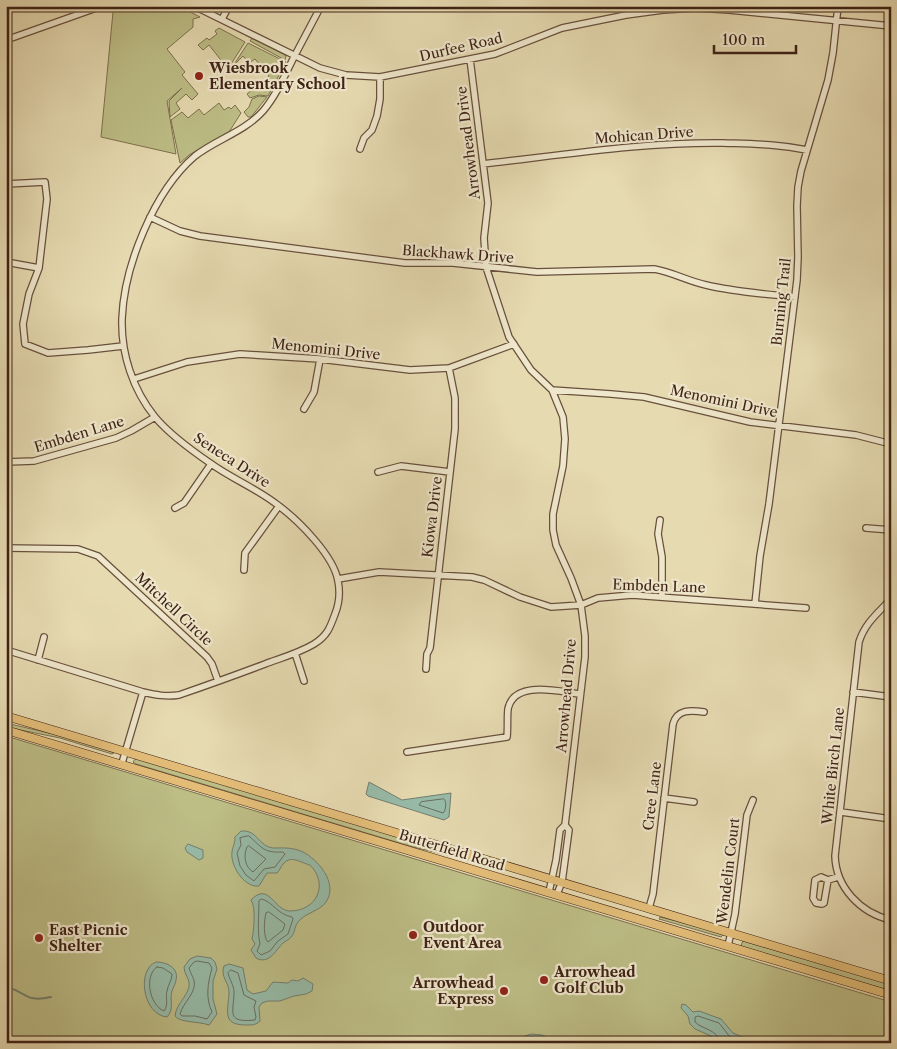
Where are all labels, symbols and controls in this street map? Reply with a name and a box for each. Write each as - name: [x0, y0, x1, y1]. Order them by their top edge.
- scale bar: [714, 22, 797, 54]
- street label: Durfee Road: [418, 29, 505, 65]
- text: 100 m: [722, 30, 765, 49]
- place label: Wiesbrook Elementary School: [208, 59, 346, 93]
- marker: Wiesbrook Elementary School: [193, 70, 205, 82]
- street label: Arrowhead Drive: [452, 85, 484, 202]
- street label: Mohican Drive: [594, 123, 694, 147]
- street label: Blackhawk Drive: [402, 241, 515, 267]
- street label: Burning Trail: [767, 257, 795, 347]
- street label: Menomini Drive: [271, 334, 382, 364]
- street label: Menomini Drive: [669, 381, 780, 421]
- street label: Embden Lane: [32, 412, 126, 456]
- street label: Seneca Drive: [190, 429, 274, 491]
- street label: Kiowa Drive: [418, 475, 446, 559]
- street label: Mitchell Circle: [131, 568, 217, 650]
- street label: Embden Lane: [612, 575, 706, 597]
- street label: Arrowhead Drive: [552, 638, 580, 755]
- street label: White Birch Lane: [818, 706, 848, 827]
- street label: Cree Lane: [639, 760, 665, 831]
- street label: Wendelin Court: [712, 817, 743, 926]
- street label: Butterfield Road: [397, 825, 508, 875]
- place label: Outdoor Event Area: [423, 918, 503, 952]
- place label: East Picnic Shelter: [49, 921, 128, 955]
- marker: Outdoor Event Area: [407, 929, 419, 941]
- marker: East Picnic Shelter: [33, 932, 45, 944]
- place label: Arrowhead Golf Club: [553, 963, 636, 997]
- place label: Arrowhead Express: [411, 974, 495, 1008]
- marker: Arrowhead Golf Club: [538, 974, 550, 986]
- marker: Arrowhead Express: [498, 985, 510, 997]

